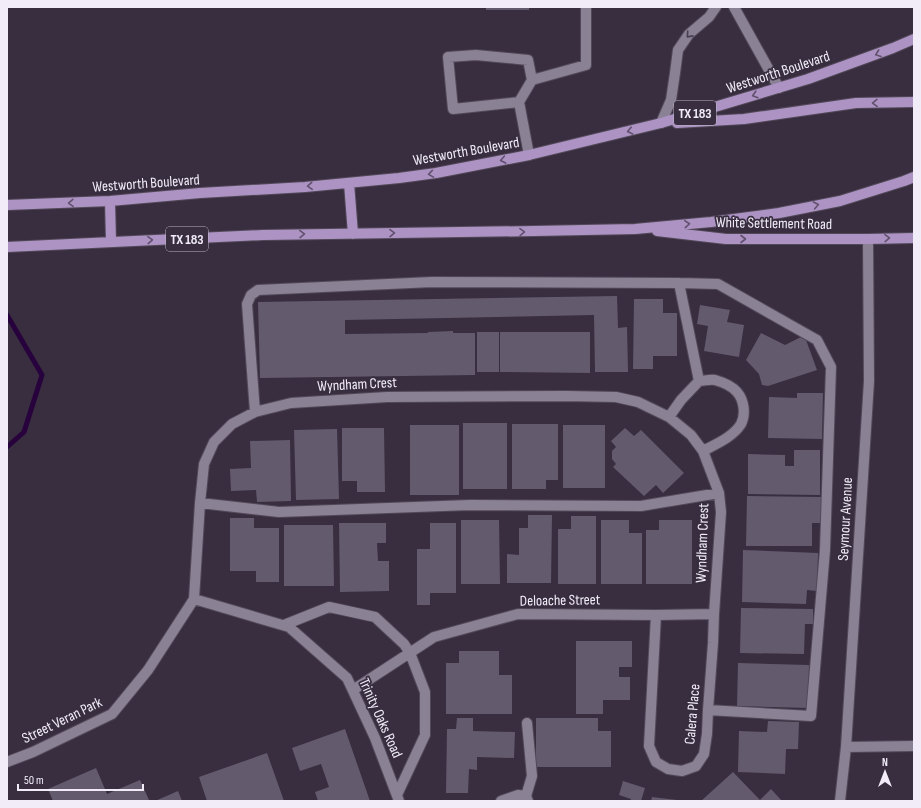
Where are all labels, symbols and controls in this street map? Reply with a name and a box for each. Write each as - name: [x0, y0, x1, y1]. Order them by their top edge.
- one-way arrow: [686, 30, 694, 38]
- street label: Westworth Boulevard: [724, 47, 832, 98]
- one-way arrow: [874, 49, 881, 57]
- one-way arrow: [751, 90, 758, 99]
- one-way arrow: [872, 99, 878, 107]
- road number: TX 183: [674, 101, 716, 125]
- one-way arrow: [627, 126, 633, 134]
- street label: Westworth Boulevard: [411, 133, 521, 170]
- one-way arrow: [500, 155, 506, 164]
- one-way arrow: [428, 169, 434, 178]
- street label: Westworth Boulevard: [92, 170, 200, 197]
- one-way arrow: [307, 182, 313, 191]
- one-way arrow: [68, 198, 74, 207]
- one-way arrow: [813, 202, 819, 210]
- street label: White Settlement Road: [716, 213, 832, 234]
- one-way arrow: [684, 220, 690, 229]
- road number: TX 183: [166, 227, 208, 251]
- one-way arrow: [519, 228, 525, 236]
- one-way arrow: [389, 229, 395, 237]
- one-way arrow: [299, 230, 305, 239]
- one-way arrow: [884, 234, 890, 243]
- one-way arrow: [740, 235, 746, 243]
- one-way arrow: [147, 236, 153, 245]
- street label: Wyndham Crest: [317, 373, 398, 396]
- street label: Seymour Avenue: [834, 477, 857, 561]
- street label: Wyndham Crest: [692, 502, 713, 583]
- street label: Deloache Street: [520, 590, 601, 611]
- street label: Trinity Oaks Road: [354, 675, 407, 761]
- street label: Calera Place: [680, 683, 705, 745]
- street label: Street Veran Park: [19, 693, 106, 748]
- north arrow: [865, 752, 905, 792]
- text: N: [882, 756, 888, 769]
- scale bar: [18, 766, 143, 792]
- text: 50 m: [24, 773, 44, 788]

